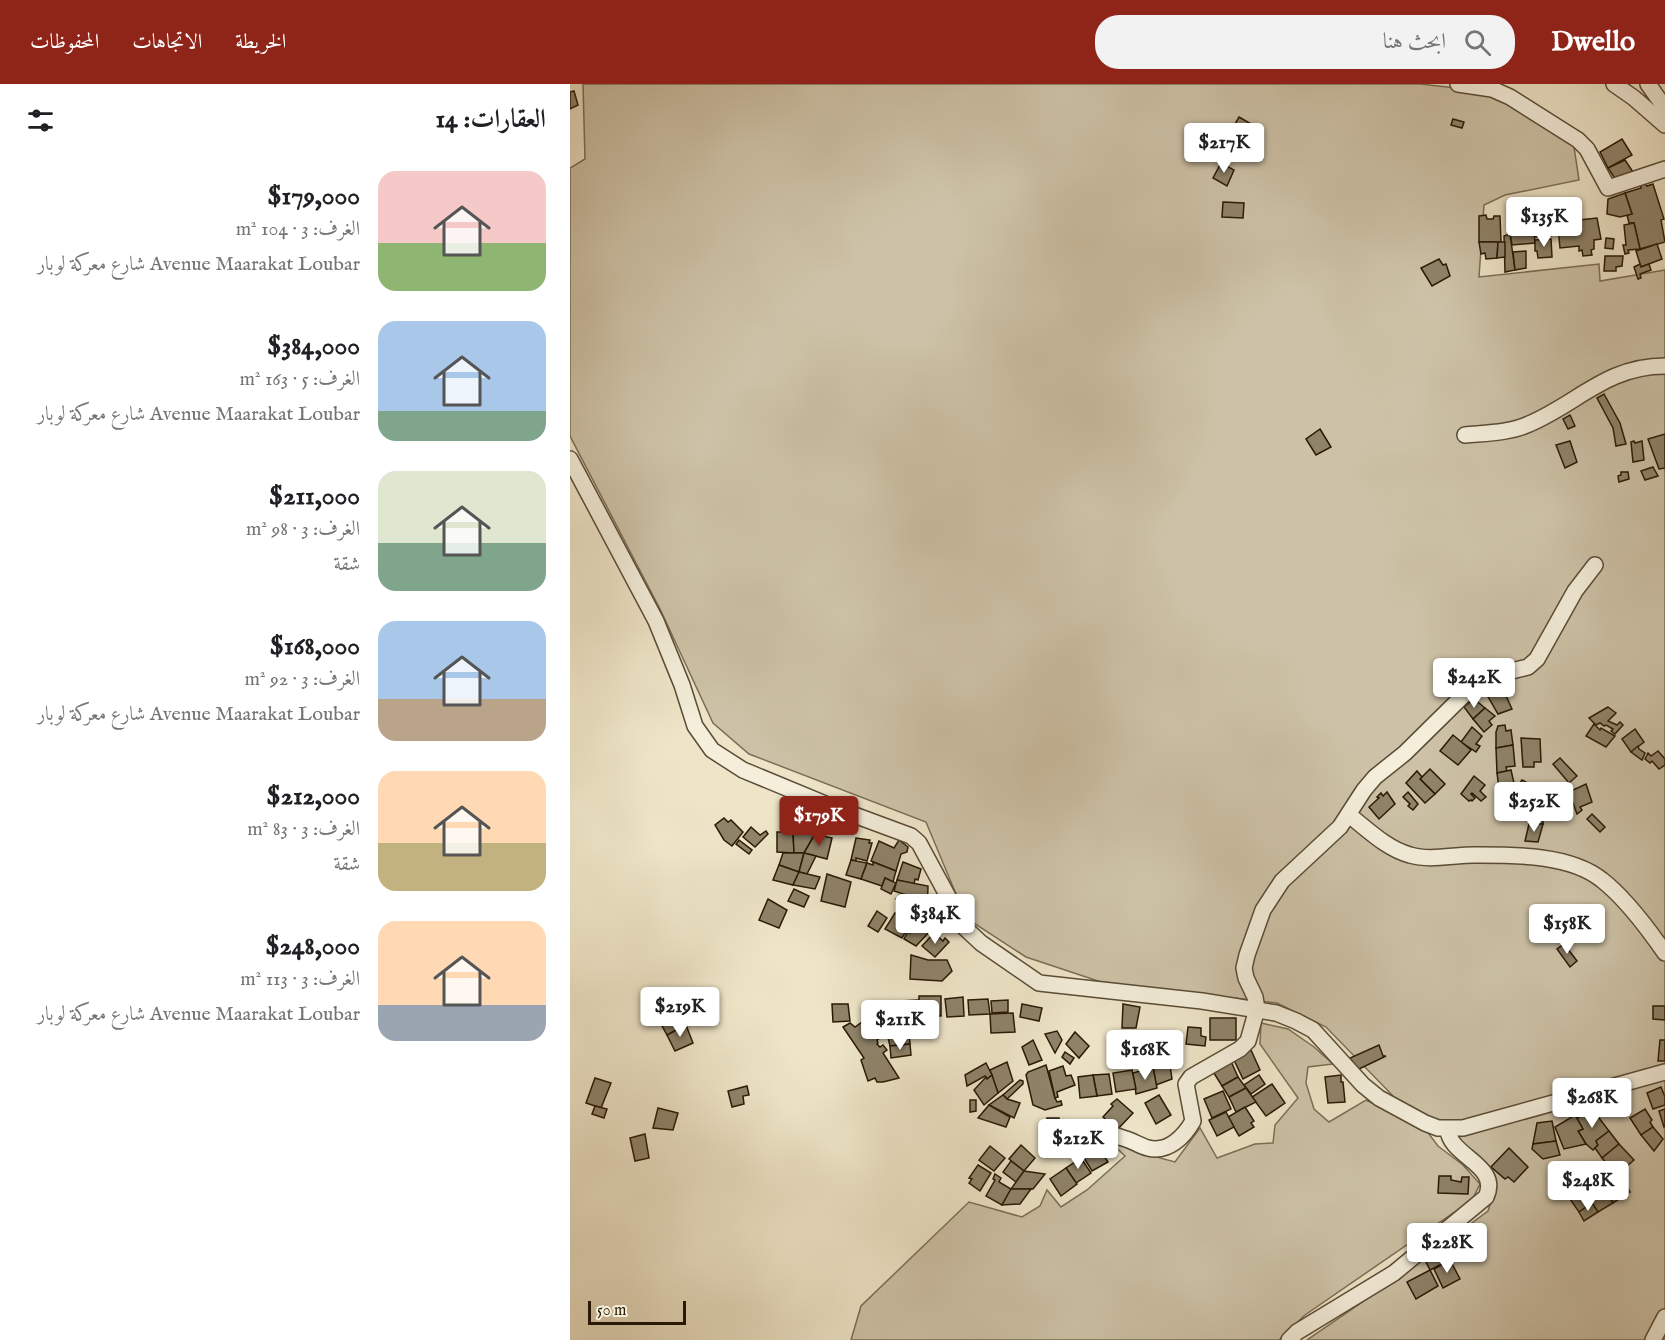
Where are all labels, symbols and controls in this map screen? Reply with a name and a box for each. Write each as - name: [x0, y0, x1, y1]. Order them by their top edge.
- search box: [1095, 15, 1515, 69]
- text: Dwello: [1551, 25, 1635, 60]
- icon: search: [1461, 26, 1494, 59]
- text: ابحث هنا: [1383, 28, 1446, 56]
- text: المحفوظات: [30, 29, 99, 56]
- text: الاتجاهات: [132, 29, 202, 56]
- text: الخريطة: [235, 29, 286, 56]
- text: العقارات: 14: [435, 103, 546, 136]
- icon: filters: [24, 104, 57, 137]
- pin: $217K: [1182, 123, 1266, 174]
- text: $217K: [1198, 130, 1250, 155]
- text: $179,000: [267, 180, 360, 213]
- icon: home: [426, 195, 498, 267]
- pin: $135K: [1502, 197, 1586, 248]
- text: $135K: [1520, 204, 1568, 229]
- text: الغرف: 3 · 104 m²: [236, 217, 360, 242]
- text: Avenue Maarakat Loubar شارع معركة لوبار: [37, 252, 360, 277]
- text: $384,000: [267, 330, 360, 363]
- icon: home: [426, 345, 498, 417]
- text: الغرف: 5 · 163 m²: [240, 367, 360, 392]
- text: Avenue Maarakat Loubar شارع معركة لوبار: [37, 402, 360, 427]
- text: $211,000: [269, 480, 360, 513]
- icon: home: [426, 495, 498, 567]
- text: الغرف: 3 · 98 m²: [246, 517, 360, 542]
- text: شقة: [334, 552, 360, 577]
- text: $168,000: [270, 630, 360, 663]
- icon: home: [426, 645, 498, 717]
- pin: $242K: [1432, 658, 1516, 709]
- text: $242K: [1447, 665, 1501, 690]
- text: الغرف: 3 · 92 m²: [245, 667, 360, 692]
- text: Avenue Maarakat Loubar شارع معركة لوبار: [37, 702, 360, 727]
- text: $212,000: [266, 780, 360, 813]
- pin: $252K: [1492, 782, 1576, 833]
- text: $252K: [1508, 789, 1560, 814]
- icon: home: [426, 795, 498, 867]
- pin: $179K: [777, 796, 861, 847]
- text: $179K: [793, 803, 845, 828]
- text: الغرف: 3 · 83 m²: [247, 817, 360, 842]
- text: شقة: [334, 852, 360, 877]
- pin: $384K: [893, 894, 977, 945]
- text: $384K: [910, 901, 960, 926]
- pin: $158K: [1525, 904, 1609, 955]
- text: $158K: [1543, 911, 1591, 936]
- text: $248,000: [265, 930, 360, 963]
- icon: home: [426, 945, 498, 1017]
- text: الغرف: 3 · 113 m²: [240, 967, 360, 992]
- pin: $219K: [638, 987, 722, 1038]
- text: $219K: [654, 994, 706, 1019]
- pin: $211K: [858, 1000, 942, 1051]
- text: Avenue Maarakat Loubar شارع معركة لوبار: [37, 1002, 360, 1027]
- text: $211K: [875, 1007, 925, 1032]
- pin: $168K: [1103, 1030, 1187, 1081]
- text: $168K: [1120, 1037, 1170, 1062]
- pin: $268K: [1550, 1078, 1634, 1129]
- text: $268K: [1566, 1085, 1618, 1110]
- pin: $212K: [1036, 1119, 1120, 1170]
- text: $212K: [1052, 1126, 1104, 1151]
- pin: $248K: [1546, 1161, 1630, 1212]
- text: $248K: [1562, 1168, 1614, 1193]
- pin: $228K: [1405, 1223, 1489, 1274]
- text: $228K: [1421, 1230, 1473, 1255]
- scale bar: [588, 1298, 686, 1326]
- text: 50 m: [597, 1301, 626, 1321]

